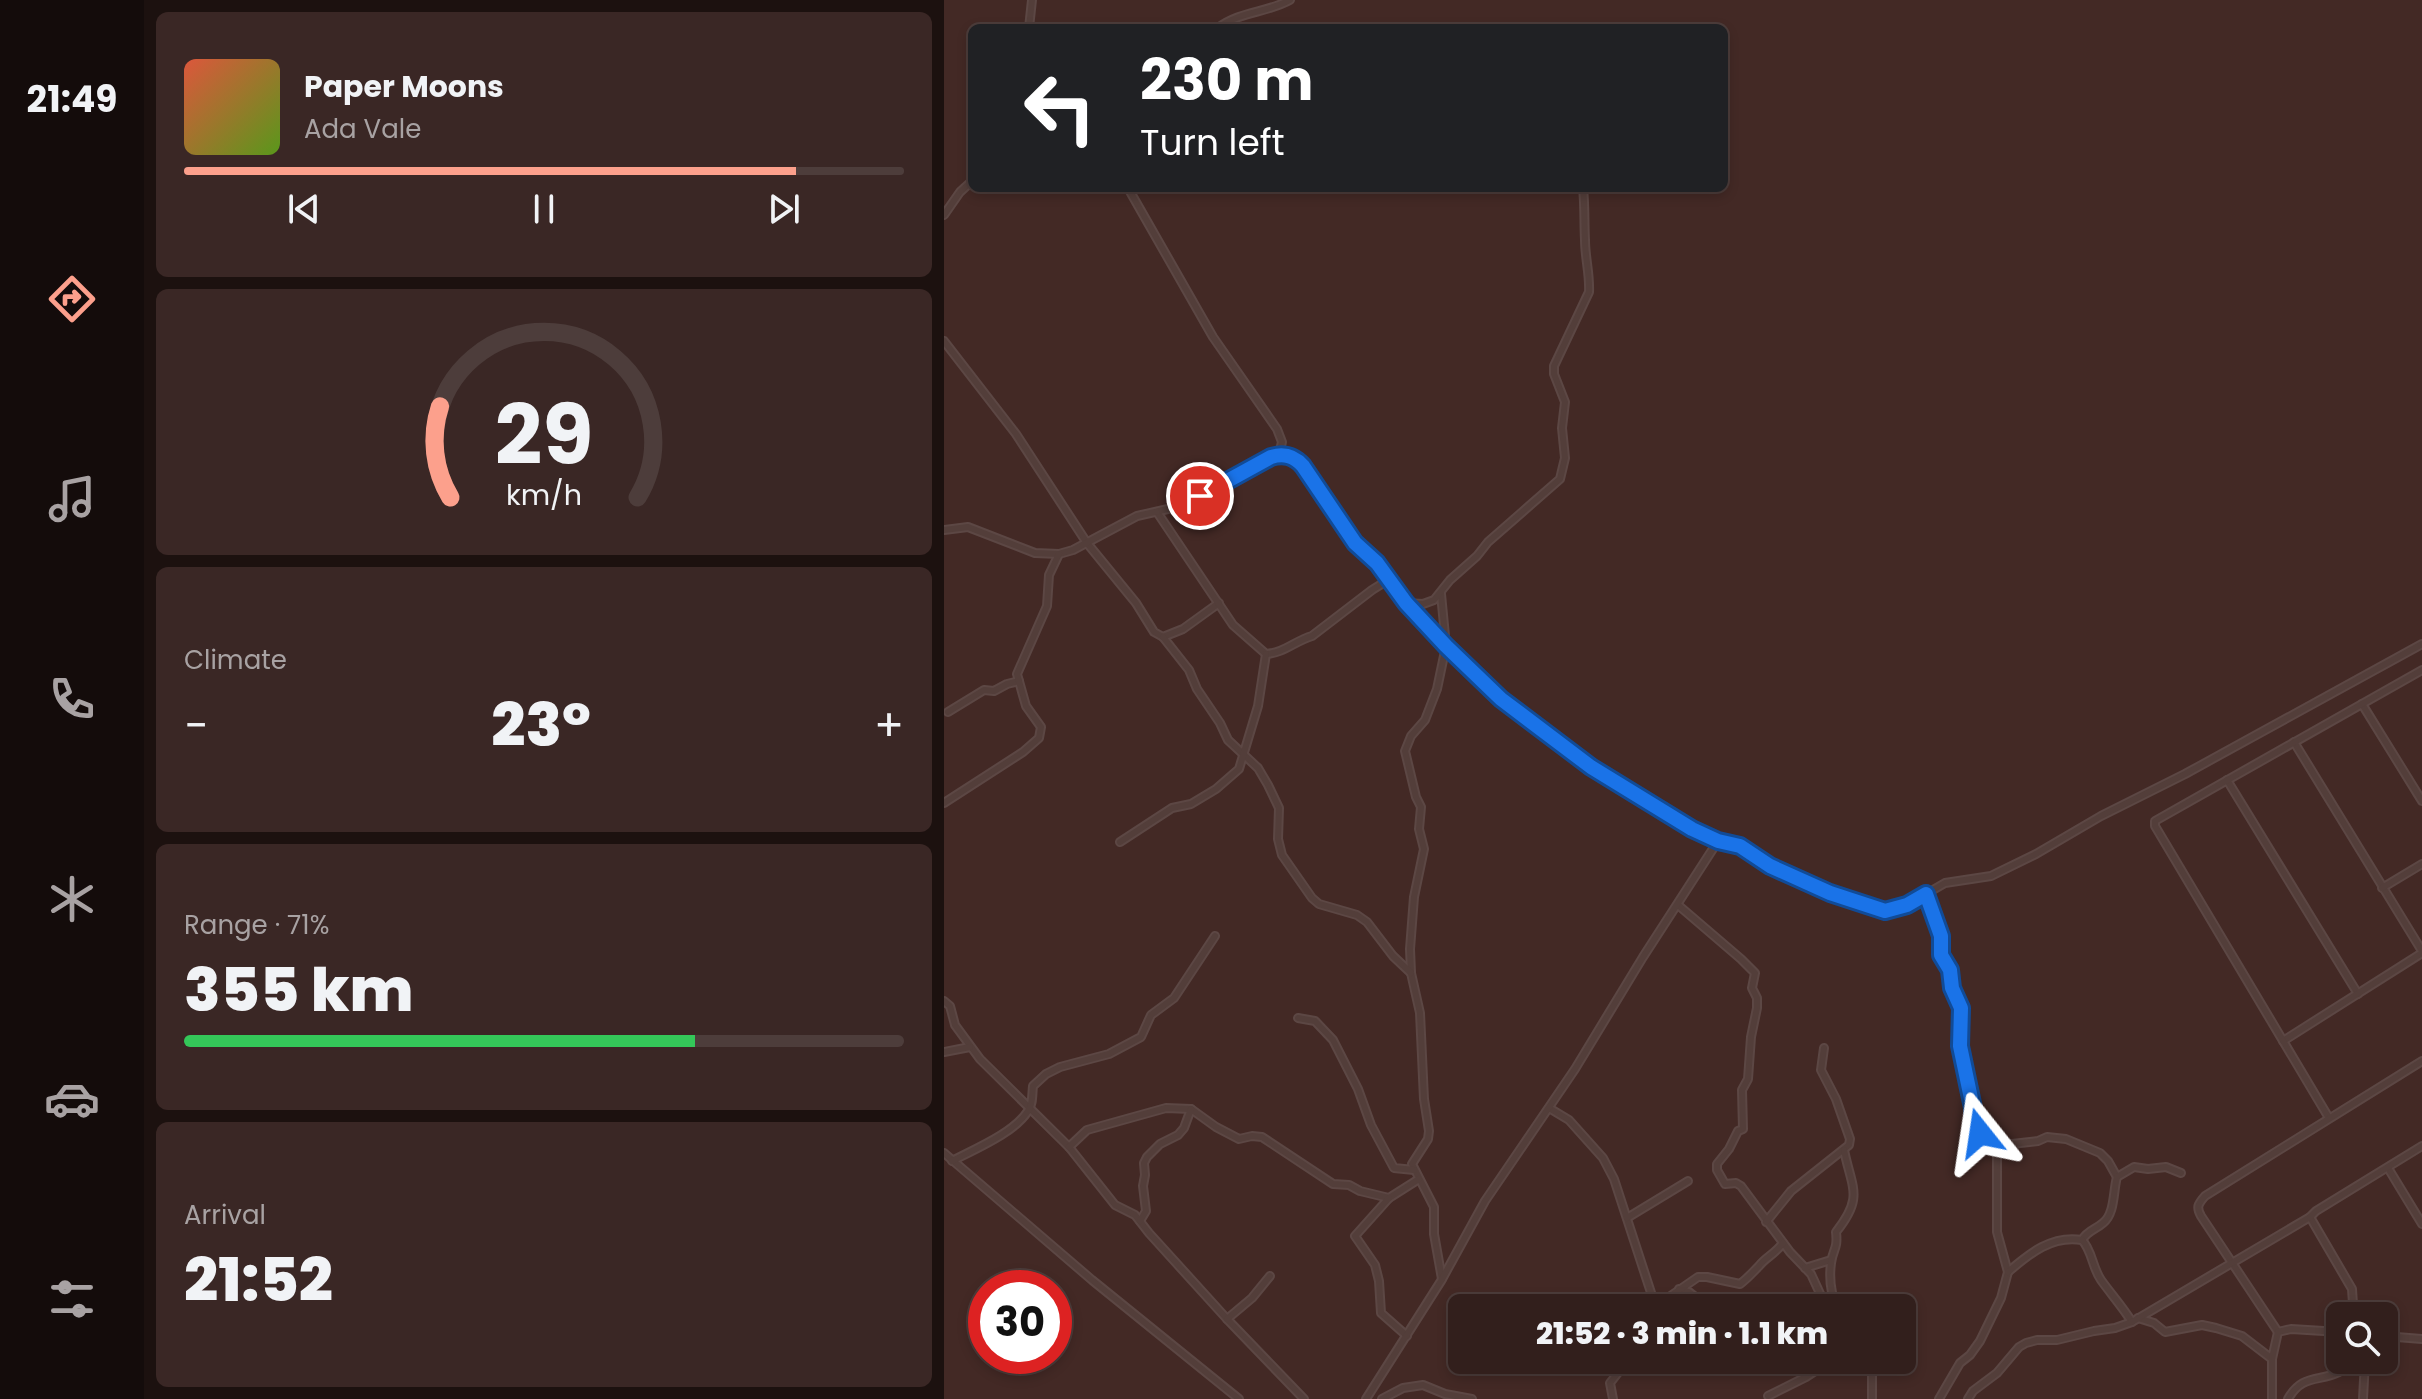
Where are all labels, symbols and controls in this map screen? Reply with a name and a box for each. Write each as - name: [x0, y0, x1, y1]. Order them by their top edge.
- text: 230 m: [1140, 41, 1314, 120]
- icon: left: [1008, 56, 1112, 160]
- text: Paper Moons: [304, 65, 504, 108]
- text: 21:49: [27, 74, 117, 125]
- text: Ada Vale: [304, 111, 421, 147]
- text: Turn left: [1140, 117, 1285, 168]
- icon: previous: [282, 187, 326, 231]
- icon: pause: [522, 187, 566, 231]
- icon: next: [762, 187, 806, 231]
- icon: directions: [44, 271, 100, 327]
- text: 29: [495, 377, 593, 493]
- pin: [1166, 462, 1234, 530]
- icon: music: [44, 471, 100, 527]
- icon: arrive: [1178, 474, 1222, 518]
- text: km/h: [506, 475, 582, 515]
- text: Climate: [184, 642, 287, 678]
- icon: phone: [44, 671, 100, 727]
- text: 23°: [491, 683, 591, 767]
- text: −: [184, 695, 208, 756]
- text: +: [874, 695, 904, 756]
- icon: climate: [44, 871, 100, 927]
- text: Range · 71%: [184, 907, 329, 943]
- text: 355 km: [184, 948, 414, 1032]
- icon: car: [44, 1071, 100, 1127]
- position arrow: [1938, 1091, 2022, 1175]
- text: Arrival: [184, 1197, 266, 1233]
- text: 21:52: [184, 1238, 333, 1322]
- speed limit sign: 30: [968, 1270, 1072, 1374]
- icon: filters: [44, 1271, 100, 1327]
- map controls: [2326, 1302, 2398, 1374]
- button: search: [2326, 1302, 2398, 1374]
- text: 21:52 · 3 min · 1.1 km: [1536, 1312, 1828, 1355]

